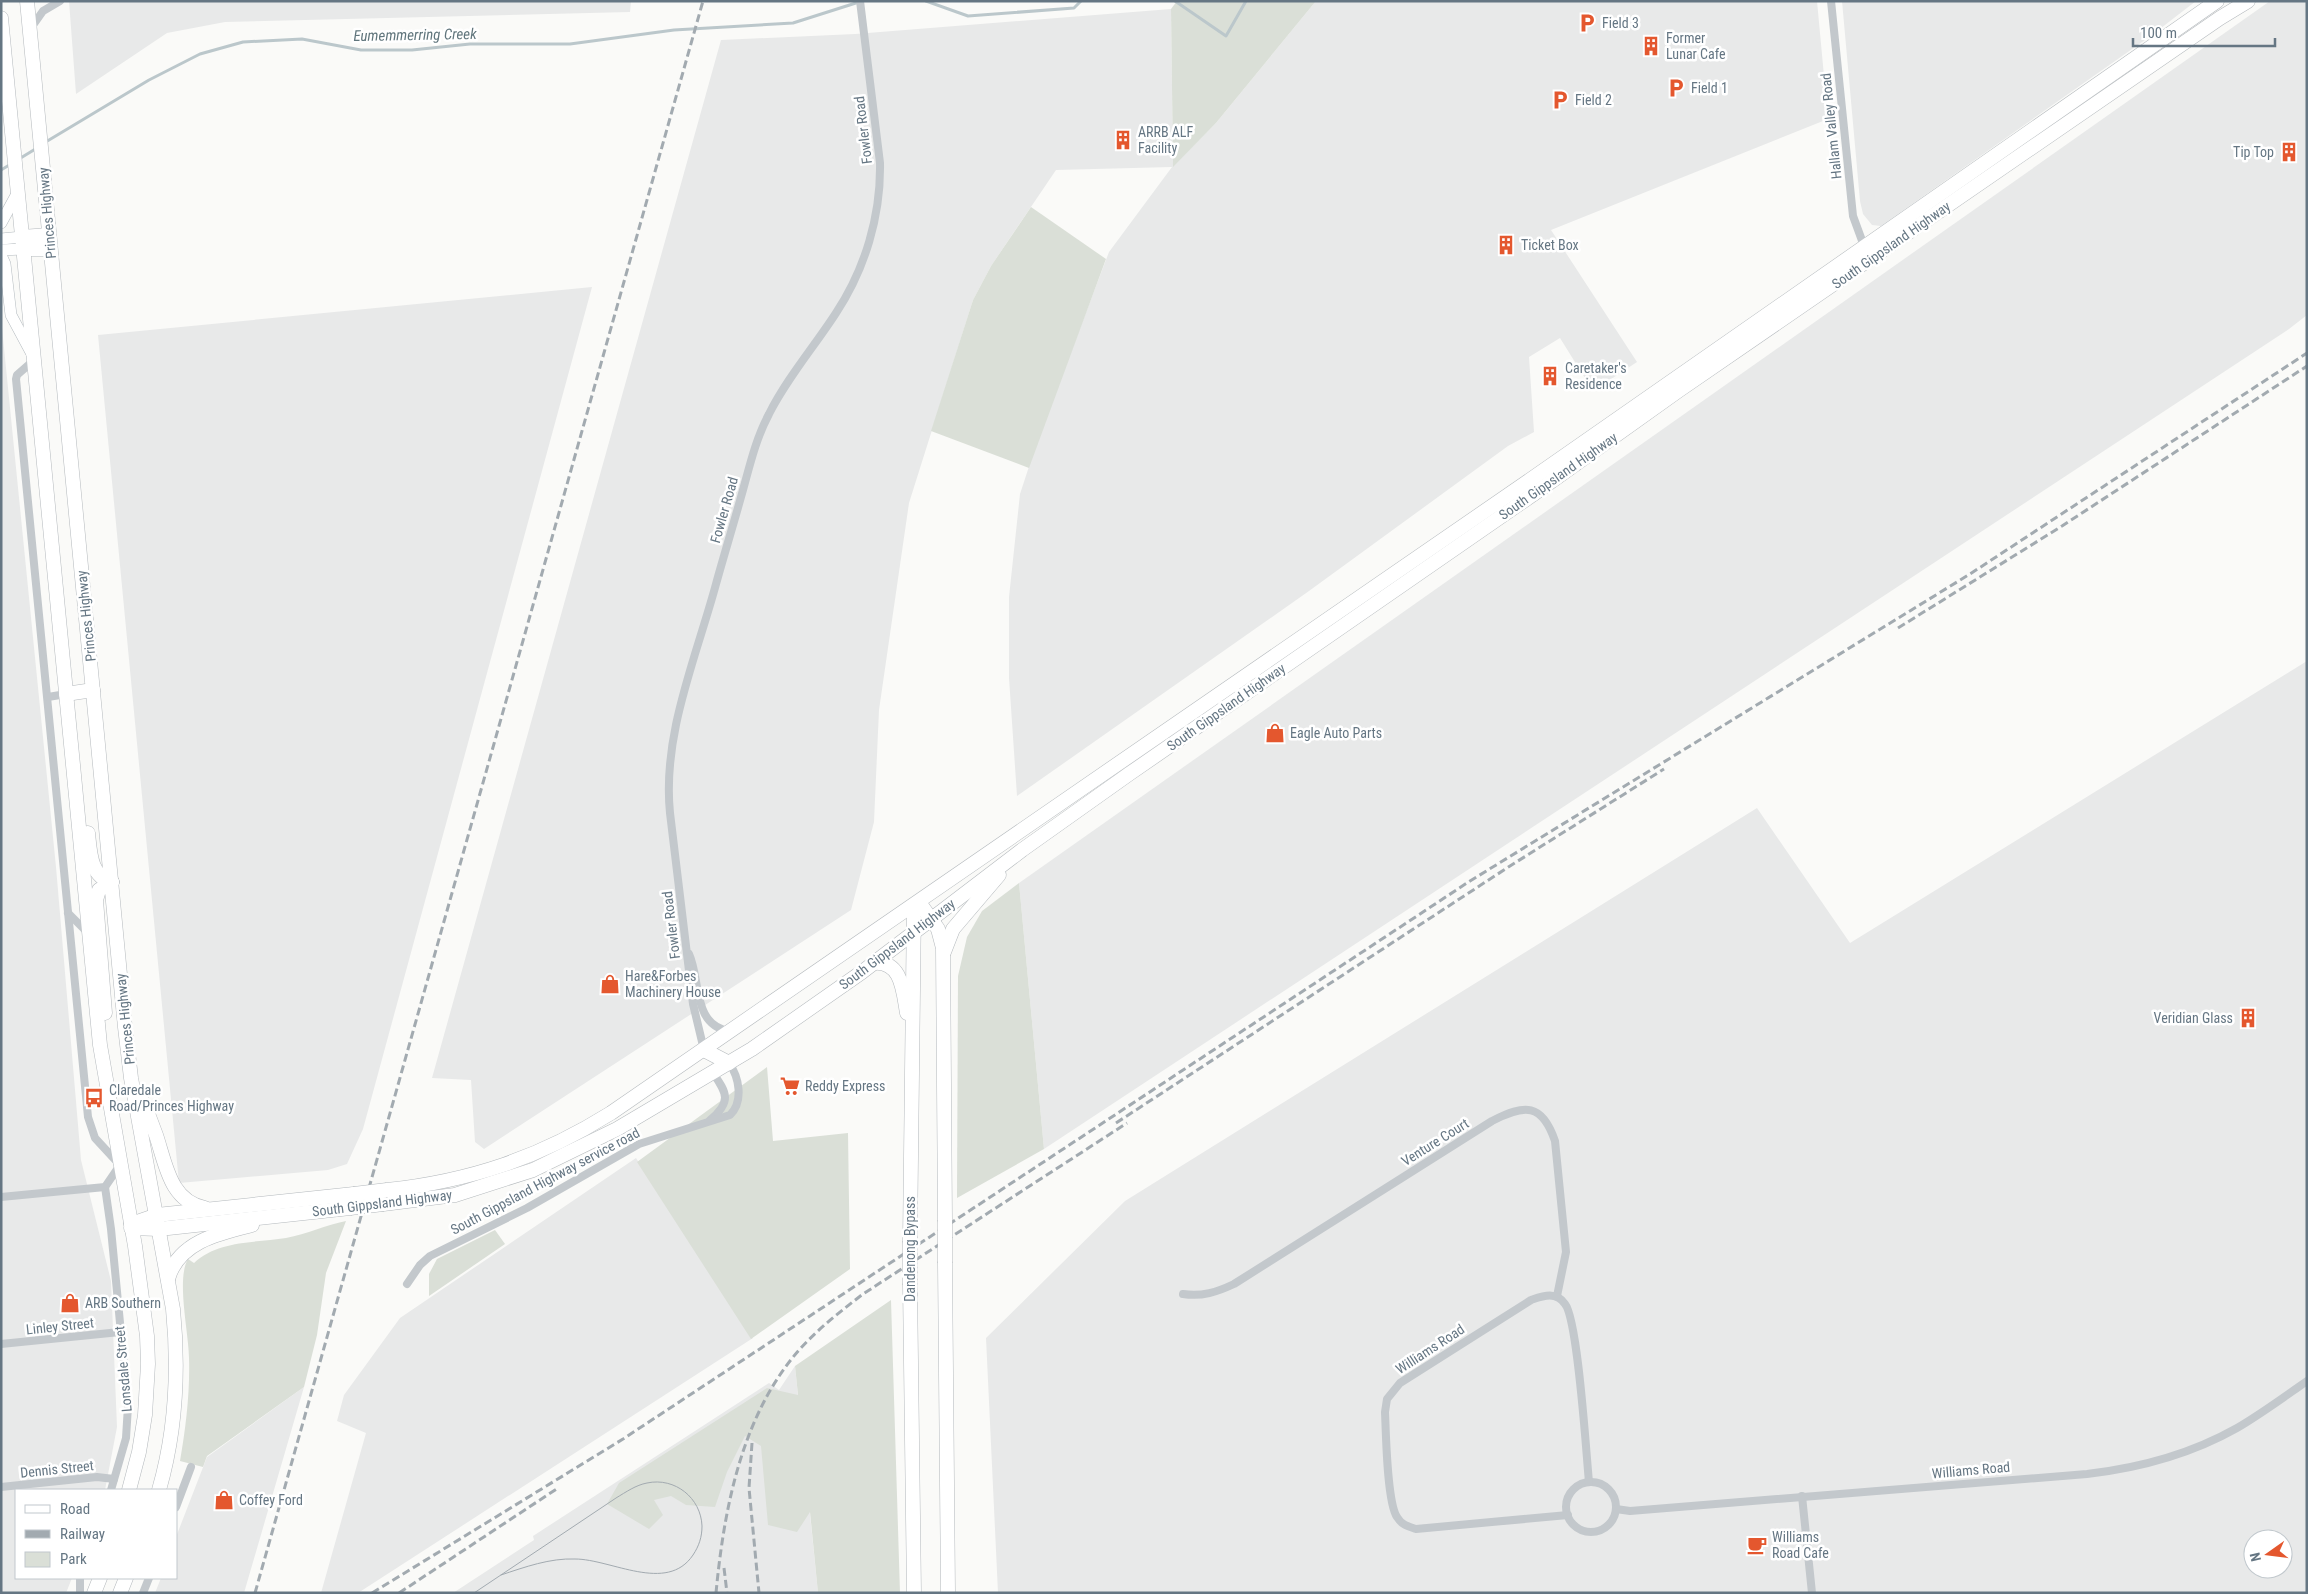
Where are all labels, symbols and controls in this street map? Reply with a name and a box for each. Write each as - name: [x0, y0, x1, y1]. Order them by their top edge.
- parking icon: Field 3: [1576, 12, 1598, 34]
- place label: Field 3: [1602, 15, 1639, 31]
- scale bar: [2133, 15, 2276, 47]
- text: 100 m: [2140, 24, 2177, 42]
- water label: Eumemmerring Creek: [353, 25, 477, 45]
- place label: Former Lunar Cafe: [1666, 30, 1726, 62]
- building icon: Former Lunar Cafe: [1640, 35, 1662, 57]
- street label: Hallam Valley Road: [1817, 72, 1845, 180]
- parking icon: Field 1: [1665, 77, 1687, 99]
- place label: Field 1: [1691, 80, 1728, 96]
- parking icon: Field 2: [1549, 89, 1571, 111]
- place label: Field 2: [1575, 92, 1612, 108]
- street label: Fowler Road: [851, 95, 875, 165]
- place label: ARRB ALF Facility: [1138, 124, 1194, 156]
- building icon: ARRB ALF Facility: [1112, 129, 1134, 151]
- building icon: Tip Top: [2278, 141, 2300, 163]
- place label: Tip Top: [2233, 144, 2274, 160]
- street label: Princes Highway: [35, 166, 59, 259]
- street label: South Gippsland Highway: [1829, 198, 1953, 292]
- building icon: Ticket Box: [1495, 234, 1517, 256]
- place label: Ticket Box: [1521, 237, 1579, 253]
- place label: Caretaker's Residence: [1565, 360, 1627, 392]
- building icon: Caretaker's Residence: [1539, 365, 1561, 387]
- street label: South Gippsland Highway: [1496, 429, 1620, 523]
- street label: Fowler Road: [707, 475, 741, 545]
- street label: Princes Highway: [73, 569, 99, 662]
- street label: South Gippsland Highway: [1164, 660, 1288, 754]
- shop icon: Eagle Auto Parts: [1264, 722, 1286, 744]
- place label: Eagle Auto Parts: [1290, 725, 1382, 741]
- street label: Fowler Road: [659, 890, 683, 960]
- street label: South Gippsland Highway: [836, 895, 958, 993]
- place label: Hare&Forbes Machinery House: [625, 968, 721, 1000]
- street label: Princes Highway: [112, 972, 138, 1065]
- shop icon: Hare&Forbes Machinery House: [599, 973, 621, 995]
- building icon: Veridian Glass: [2237, 1007, 2259, 1029]
- place label: Veridian Glass: [2154, 1010, 2233, 1026]
- supermarket icon: Reddy Express: [779, 1075, 801, 1097]
- place label: Reddy Express: [805, 1078, 885, 1094]
- place label: Claredale Road/Princes Highway: [109, 1082, 234, 1114]
- bus stop icon: Claredale Road/Princes Highway: [83, 1087, 105, 1109]
- street label: Venture Court: [1398, 1115, 1472, 1169]
- street label: South Gippsland Highway service road: [448, 1124, 642, 1238]
- street label: South Gippsland Highway: [311, 1186, 453, 1220]
- street label: Dandenong Bypass: [902, 1196, 918, 1302]
- shop icon: ARB Southern: [59, 1292, 81, 1314]
- place label: ARB Southern: [85, 1295, 161, 1311]
- street label: Linley Street: [25, 1314, 95, 1338]
- street label: Williams Road: [1393, 1321, 1467, 1377]
- street label: Lonsdale Street: [111, 1325, 135, 1413]
- street label: Dennis Street: [19, 1457, 95, 1481]
- street label: Williams Road: [1931, 1459, 2011, 1481]
- legend: [15, 1489, 178, 1579]
- shop icon: Coffey Ford: [213, 1489, 235, 1511]
- place label: Coffey Ford: [239, 1492, 303, 1508]
- text: Road: [60, 1500, 90, 1518]
- text: Railway: [60, 1525, 105, 1543]
- place label: Williams Road Cafe: [1772, 1529, 1829, 1561]
- north arrow: [2243, 1529, 2293, 1579]
- cafe icon: Williams Road Cafe: [1746, 1534, 1768, 1556]
- text: Park: [60, 1550, 87, 1568]
- text: N: [2247, 1551, 2264, 1563]

